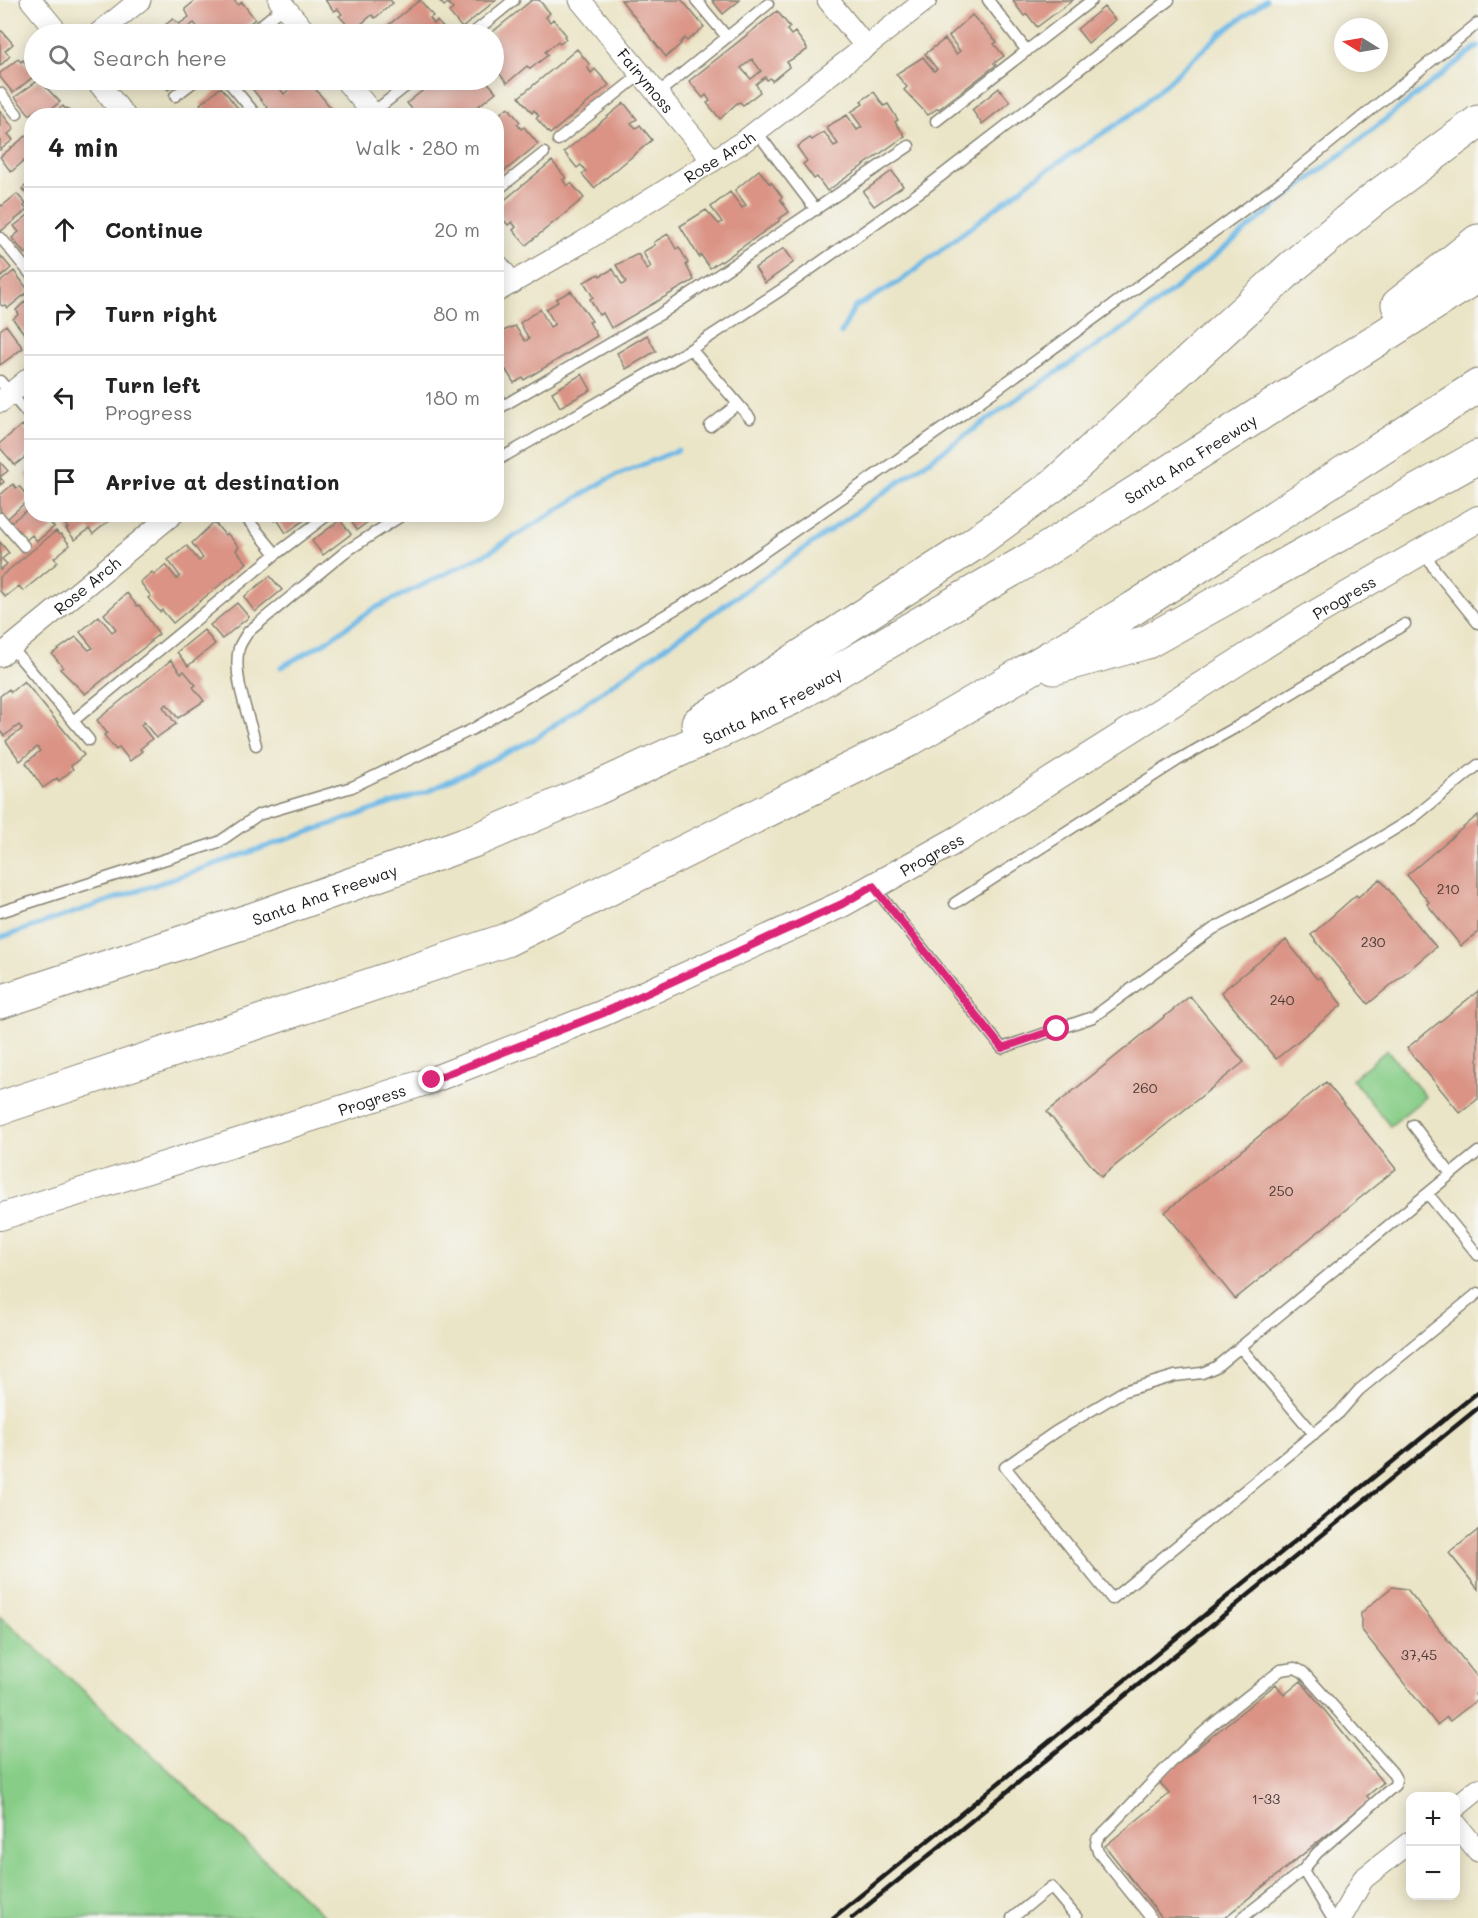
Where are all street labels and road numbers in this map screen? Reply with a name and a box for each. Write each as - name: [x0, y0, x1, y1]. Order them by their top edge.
- street label: Fairymoss: [613, 43, 679, 117]
- street label: Rose Arch: [680, 126, 759, 187]
- street label: Santa Ana Freeway: [1120, 409, 1260, 508]
- street label: Rose Arch: [49, 551, 124, 618]
- street label: Progress: [1308, 570, 1379, 624]
- street label: Santa Ana Freeway: [699, 661, 845, 748]
- street label: Progress: [896, 828, 967, 880]
- street label: Santa Ana Freeway: [249, 858, 400, 929]
- street label: Progress: [335, 1078, 408, 1120]

